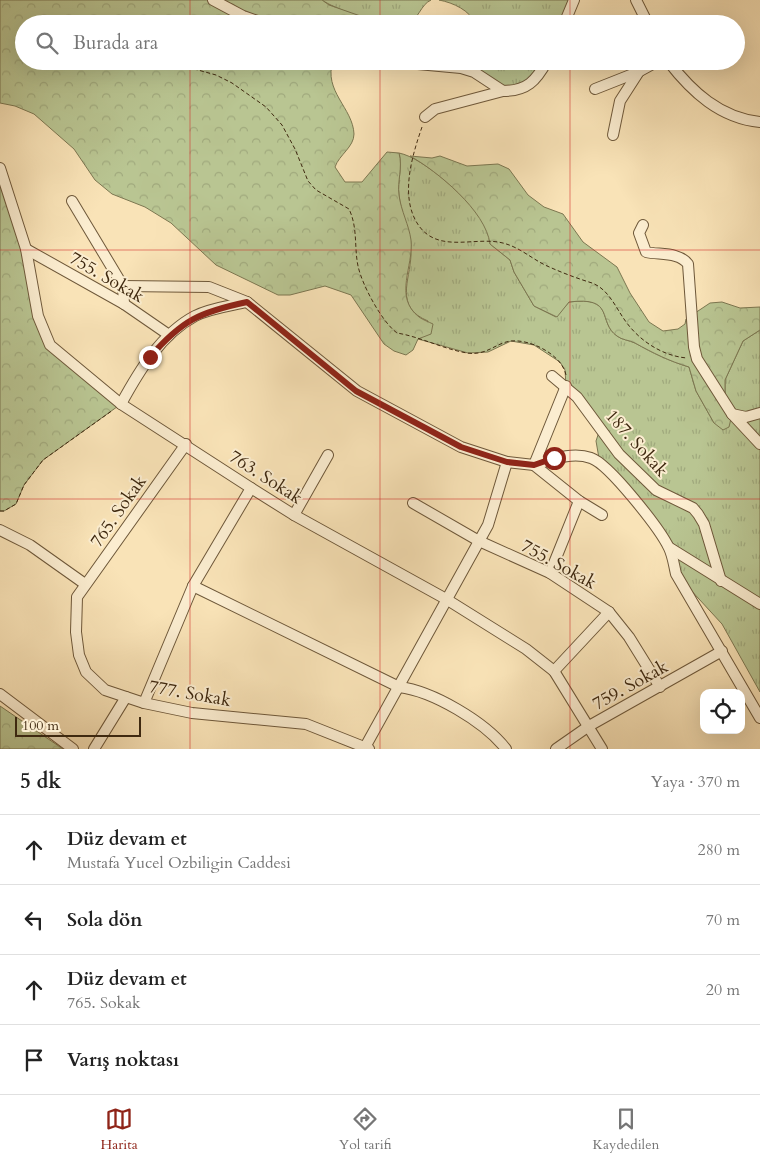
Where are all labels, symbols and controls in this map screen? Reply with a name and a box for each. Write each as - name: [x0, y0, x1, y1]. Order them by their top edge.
- search box: [15, 15, 745, 70]
- icon: search: [33, 29, 61, 57]
- text: Burada ara: [73, 30, 158, 56]
- street label: 755. Sokak: [65, 246, 149, 309]
- route end: [139, 346, 162, 369]
- street label: 187. Sokak: [600, 404, 674, 483]
- street label: 763. Sokak: [224, 444, 308, 511]
- route start: [543, 447, 566, 470]
- street label: 765. Sokak: [84, 470, 153, 552]
- street label: 755. Sokak: [516, 533, 601, 596]
- street label: 759. Sokak: [588, 654, 673, 716]
- street label: 777. Sokak: [147, 674, 233, 713]
- map controls: [700, 689, 745, 734]
- button: locate: [700, 689, 745, 734]
- scale bar: [15, 714, 141, 737]
- text: 100 m: [22, 716, 59, 735]
- text: 5 dk: [20, 767, 61, 796]
- text: Yaya · 370 m: [651, 771, 740, 793]
- text: Düz devam et: [67, 826, 187, 852]
- icon: ahead: [20, 836, 48, 864]
- text: 280 m: [698, 839, 740, 861]
- text: Mustafa Yucel Ozbiligin Caddesi: [67, 852, 291, 874]
- icon: left: [20, 906, 48, 934]
- text: Sola dön: [67, 907, 142, 933]
- text: 70 m: [706, 909, 740, 931]
- text: Düz devam et: [67, 966, 187, 992]
- icon: ahead: [20, 976, 48, 1004]
- text: 20 m: [706, 979, 740, 1001]
- text: 765. Sokak: [67, 992, 141, 1014]
- icon: arrive: [20, 1046, 48, 1074]
- text: Varış noktası: [67, 1047, 179, 1073]
- tab: Harita: [101, 1105, 138, 1154]
- tab: Yol tarifi: [339, 1105, 392, 1154]
- tab: Kaydedilen: [593, 1105, 659, 1154]

